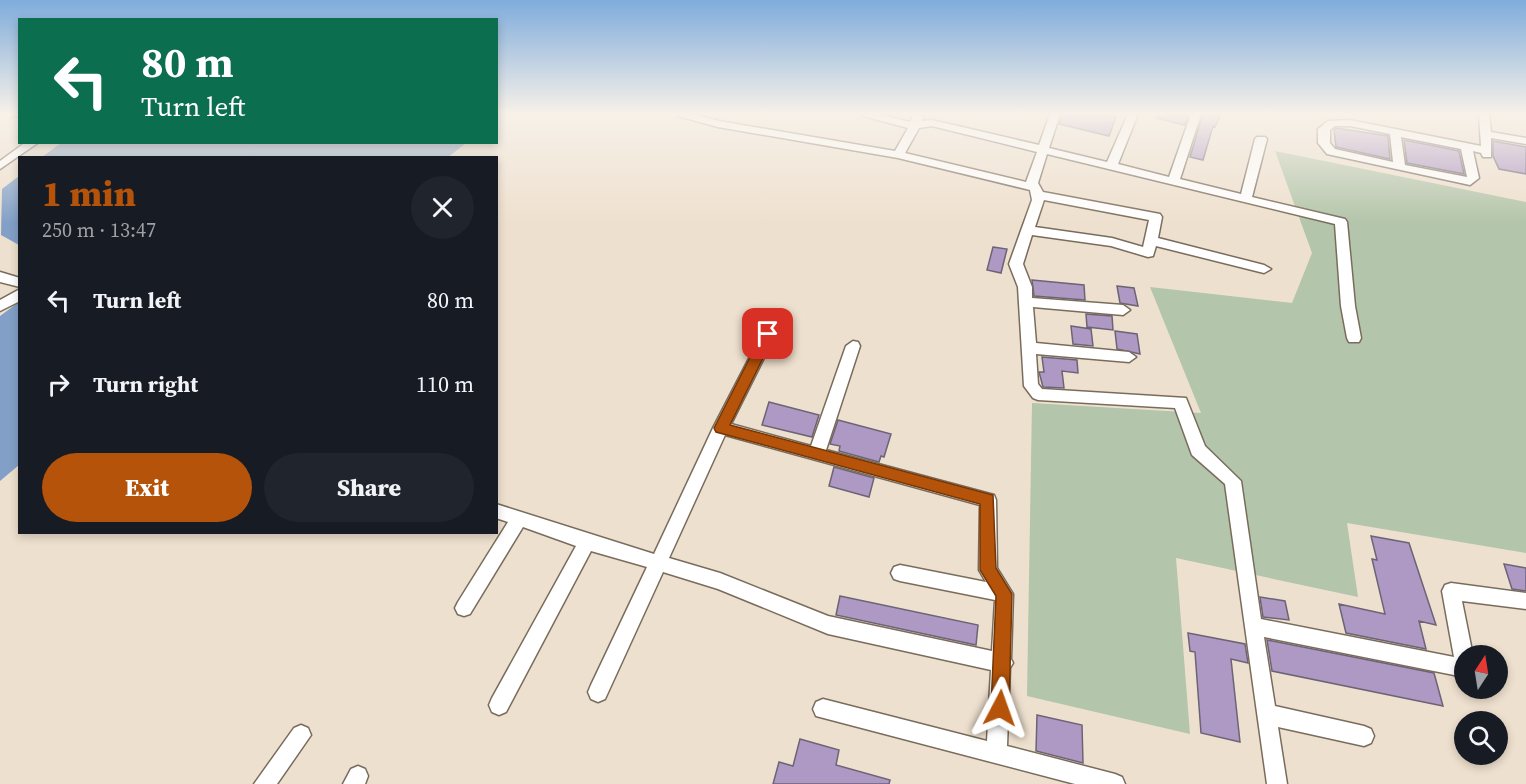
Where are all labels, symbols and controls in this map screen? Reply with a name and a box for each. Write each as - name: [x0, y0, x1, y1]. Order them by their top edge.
- text: 80 m: [141, 33, 234, 91]
- icon: left: [42, 42, 120, 120]
- text: Turn left: [141, 88, 245, 125]
- text: 1 min: [42, 169, 136, 218]
- button: close: [411, 176, 474, 239]
- text: 250 m · 13:47: [42, 216, 156, 244]
- icon: left: [42, 284, 75, 317]
- text: Turn left: [93, 285, 181, 315]
- text: 80 m: [427, 285, 474, 315]
- pin: [742, 308, 793, 359]
- icon: arrive: [751, 317, 784, 350]
- icon: right: [42, 368, 75, 401]
- text: Turn right: [93, 369, 198, 399]
- text: 110 m: [416, 369, 474, 399]
- button: Exit: [42, 453, 252, 522]
- button: Share: [264, 453, 474, 522]
- north arrow: [1454, 645, 1508, 699]
- map controls: [1454, 645, 1508, 765]
- position arrow: [968, 676, 1032, 740]
- button: search: [1454, 711, 1508, 765]

